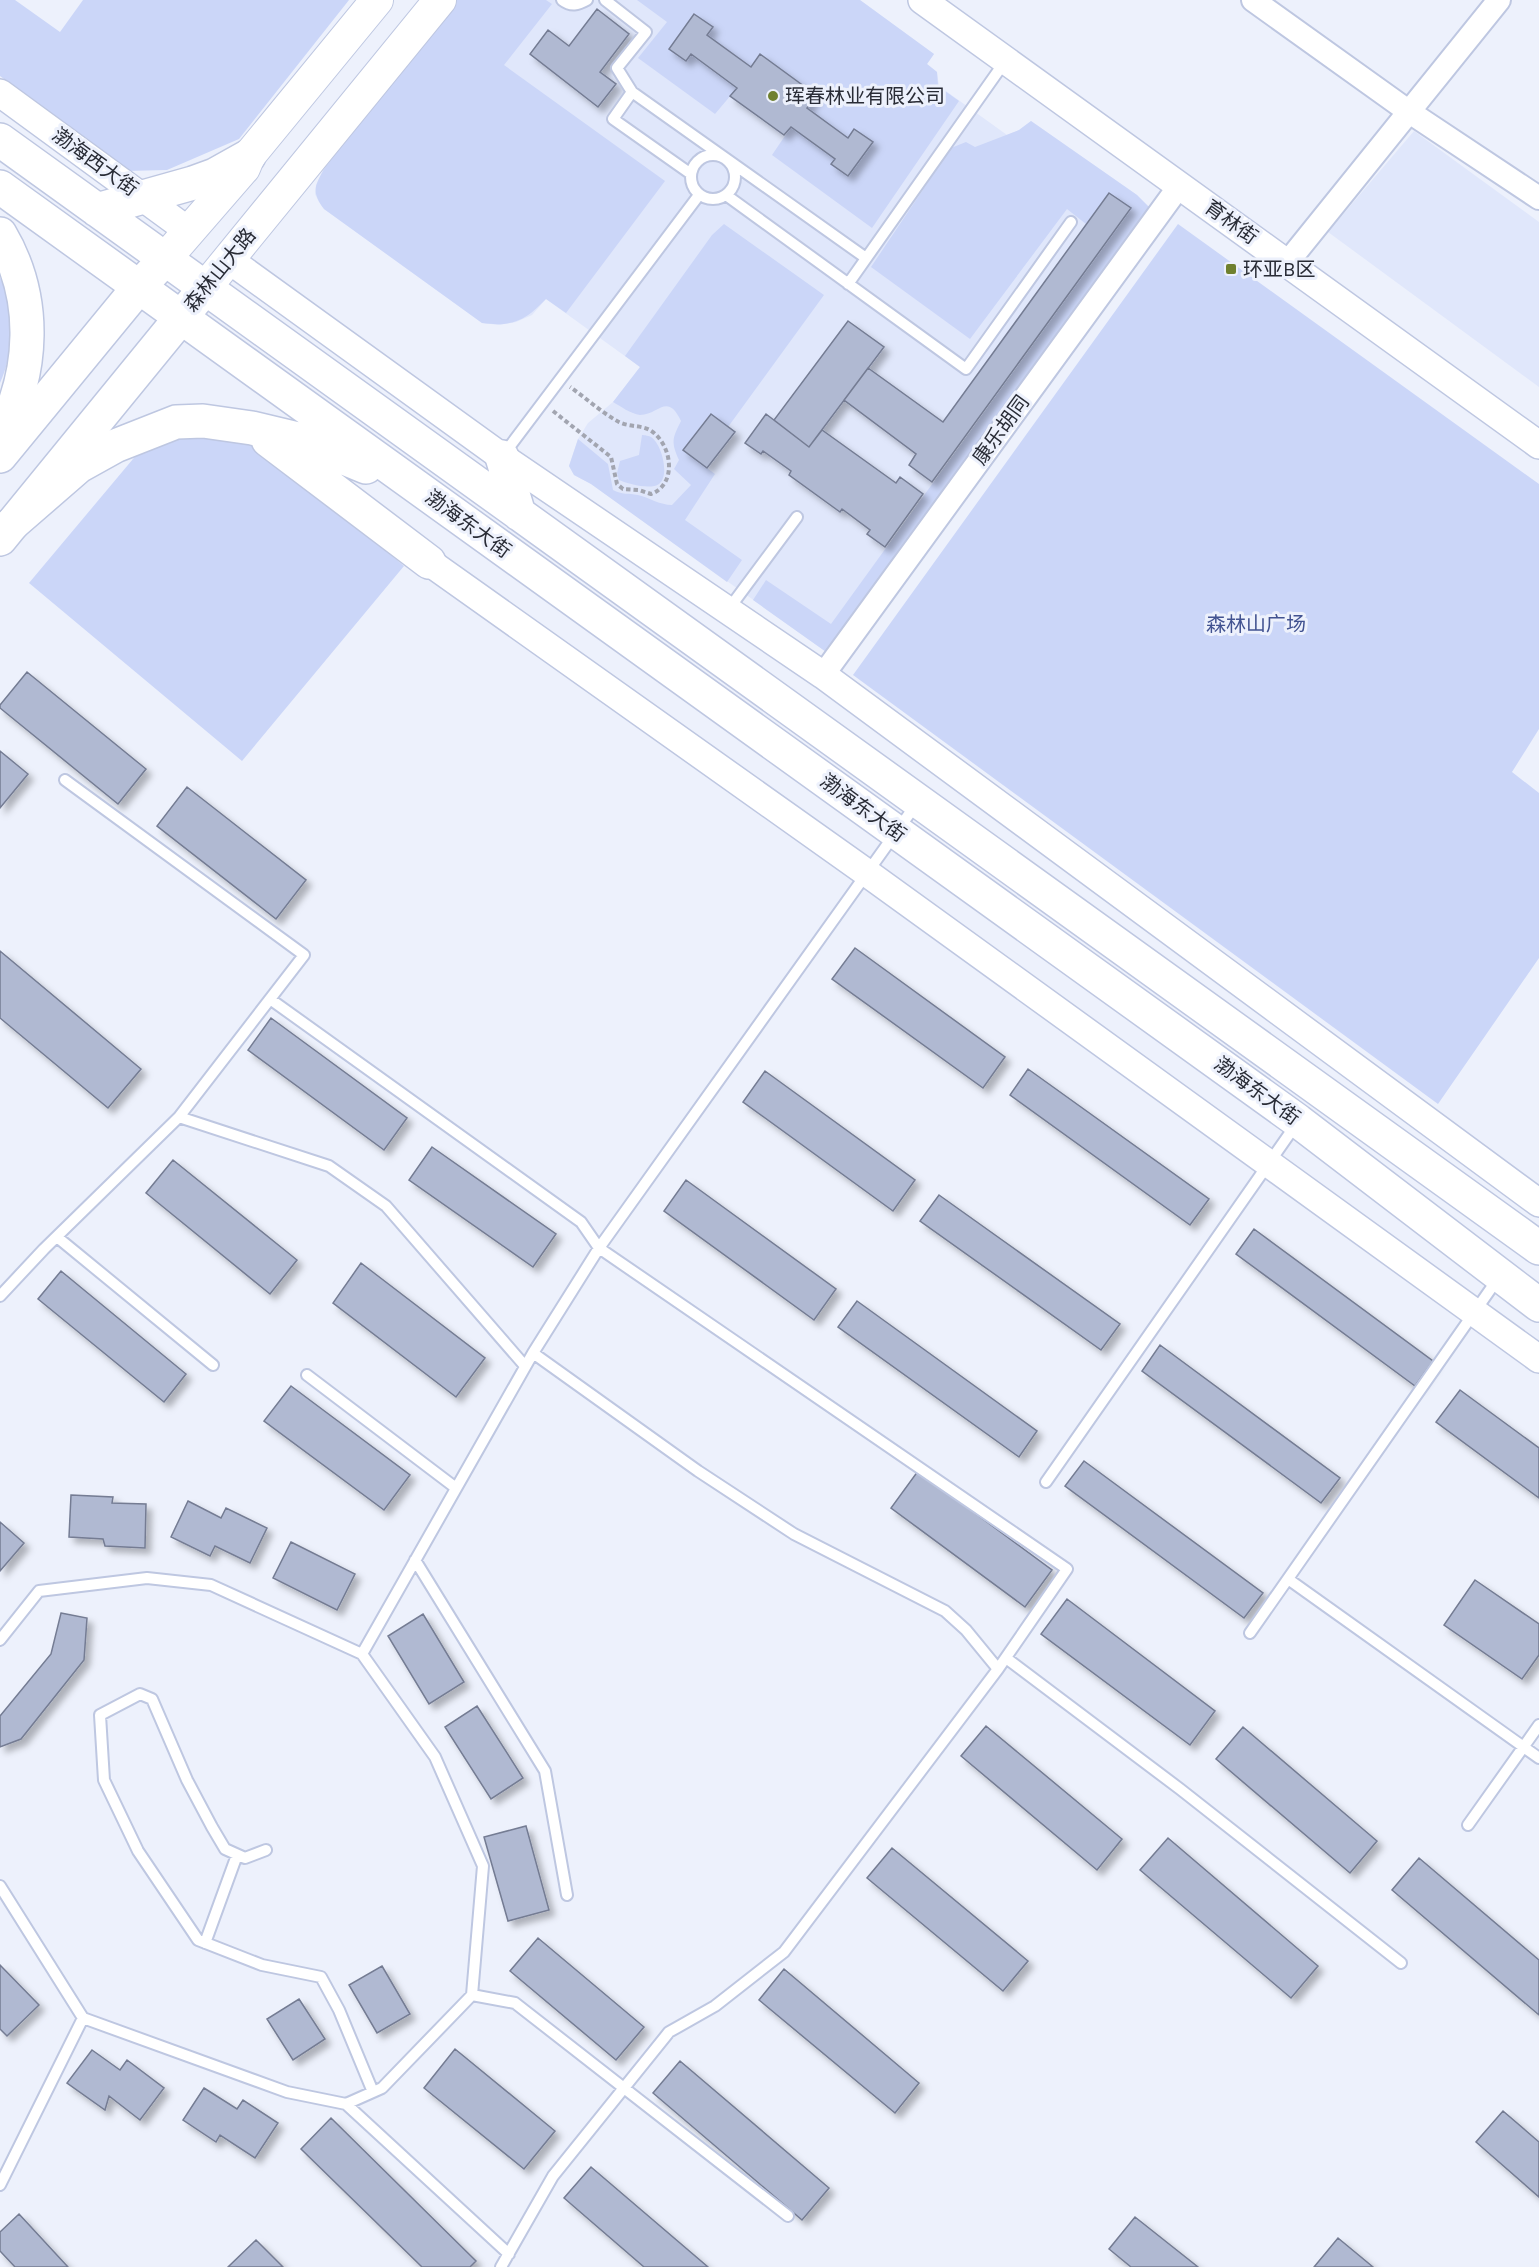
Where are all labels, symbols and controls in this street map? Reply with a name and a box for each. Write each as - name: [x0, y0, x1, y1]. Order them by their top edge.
- place label: 珲春林业有限公司: [785, 85, 945, 108]
- marker: 珲春林业有限公司: [766, 89, 780, 103]
- street label: 渤海西大街: [48, 123, 142, 201]
- street label: 育林街: [1200, 195, 1262, 249]
- street label: 森林山大路: [180, 224, 260, 316]
- place label: 环亚B区: [1243, 258, 1315, 281]
- marker: 环亚B区: [1224, 262, 1238, 276]
- street label: 康乐胡同: [968, 391, 1034, 469]
- street label: 渤海东大街: [421, 485, 515, 563]
- park label: 森林山广场: [1206, 613, 1306, 636]
- street label: 渤海东大街: [816, 769, 910, 847]
- street label: 渤海东大街: [1210, 1052, 1304, 1130]

